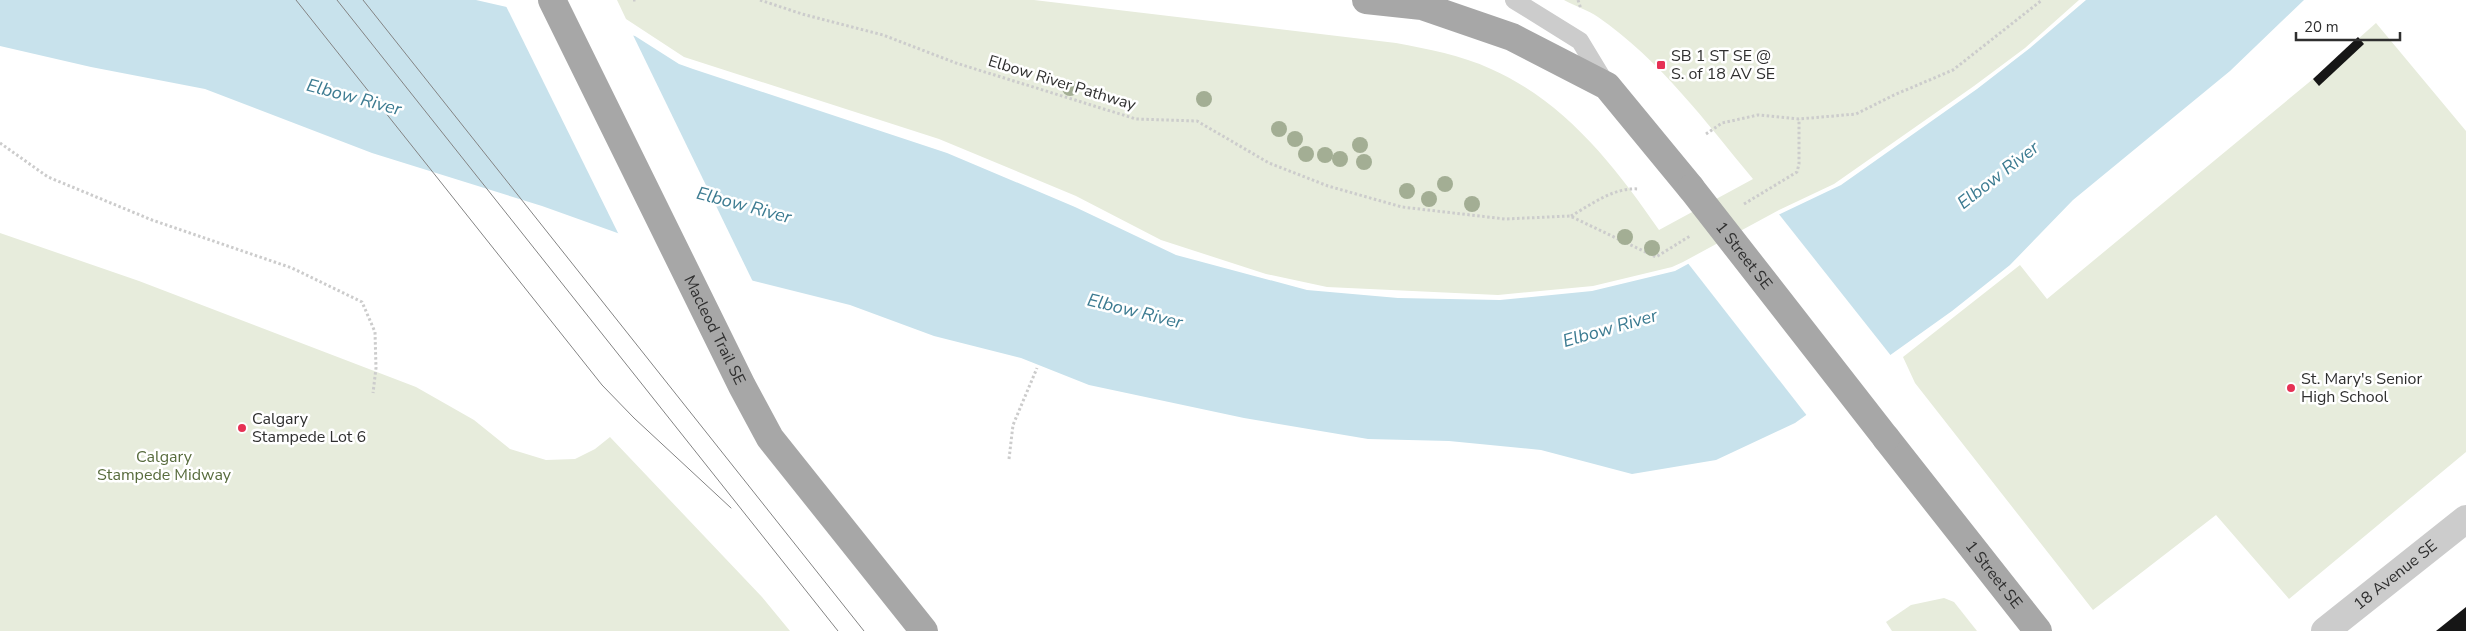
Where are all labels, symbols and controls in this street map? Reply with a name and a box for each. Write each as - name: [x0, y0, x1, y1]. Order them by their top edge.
- scale bar: [2296, 10, 2400, 42]
- text: 20 m: [2304, 17, 2339, 37]
- place label: SB 1 ST SE @ S. of 18 AV SE: [1671, 45, 1775, 85]
- street label: Elbow River Pathway: [985, 50, 1139, 116]
- marker: SB 1 ST SE @ S. of 18 AV SE: [1655, 59, 1667, 71]
- water label: Elbow River: [304, 73, 405, 121]
- water label: Elbow River: [1952, 135, 2044, 214]
- water label: Elbow River: [694, 181, 795, 229]
- street label: 1 Street SE: [1710, 217, 1777, 294]
- street label: Macleod Trail SE: [678, 272, 751, 389]
- water label: Elbow River: [1085, 288, 1186, 335]
- water label: Elbow River: [1560, 303, 1661, 353]
- place label: St. Mary's Senior High School: [2301, 368, 2422, 408]
- marker: St. Mary's Senior High School: [2285, 382, 2297, 394]
- place label: Calgary Stampede Lot 6: [252, 408, 366, 448]
- marker: Calgary Stampede Lot 6: [236, 422, 248, 434]
- park label: Calgary Stampede Midway: [97, 446, 232, 486]
- street label: 18 Avenue SE: [2349, 535, 2442, 615]
- street label: 1 Street SE: [1960, 536, 2027, 613]

